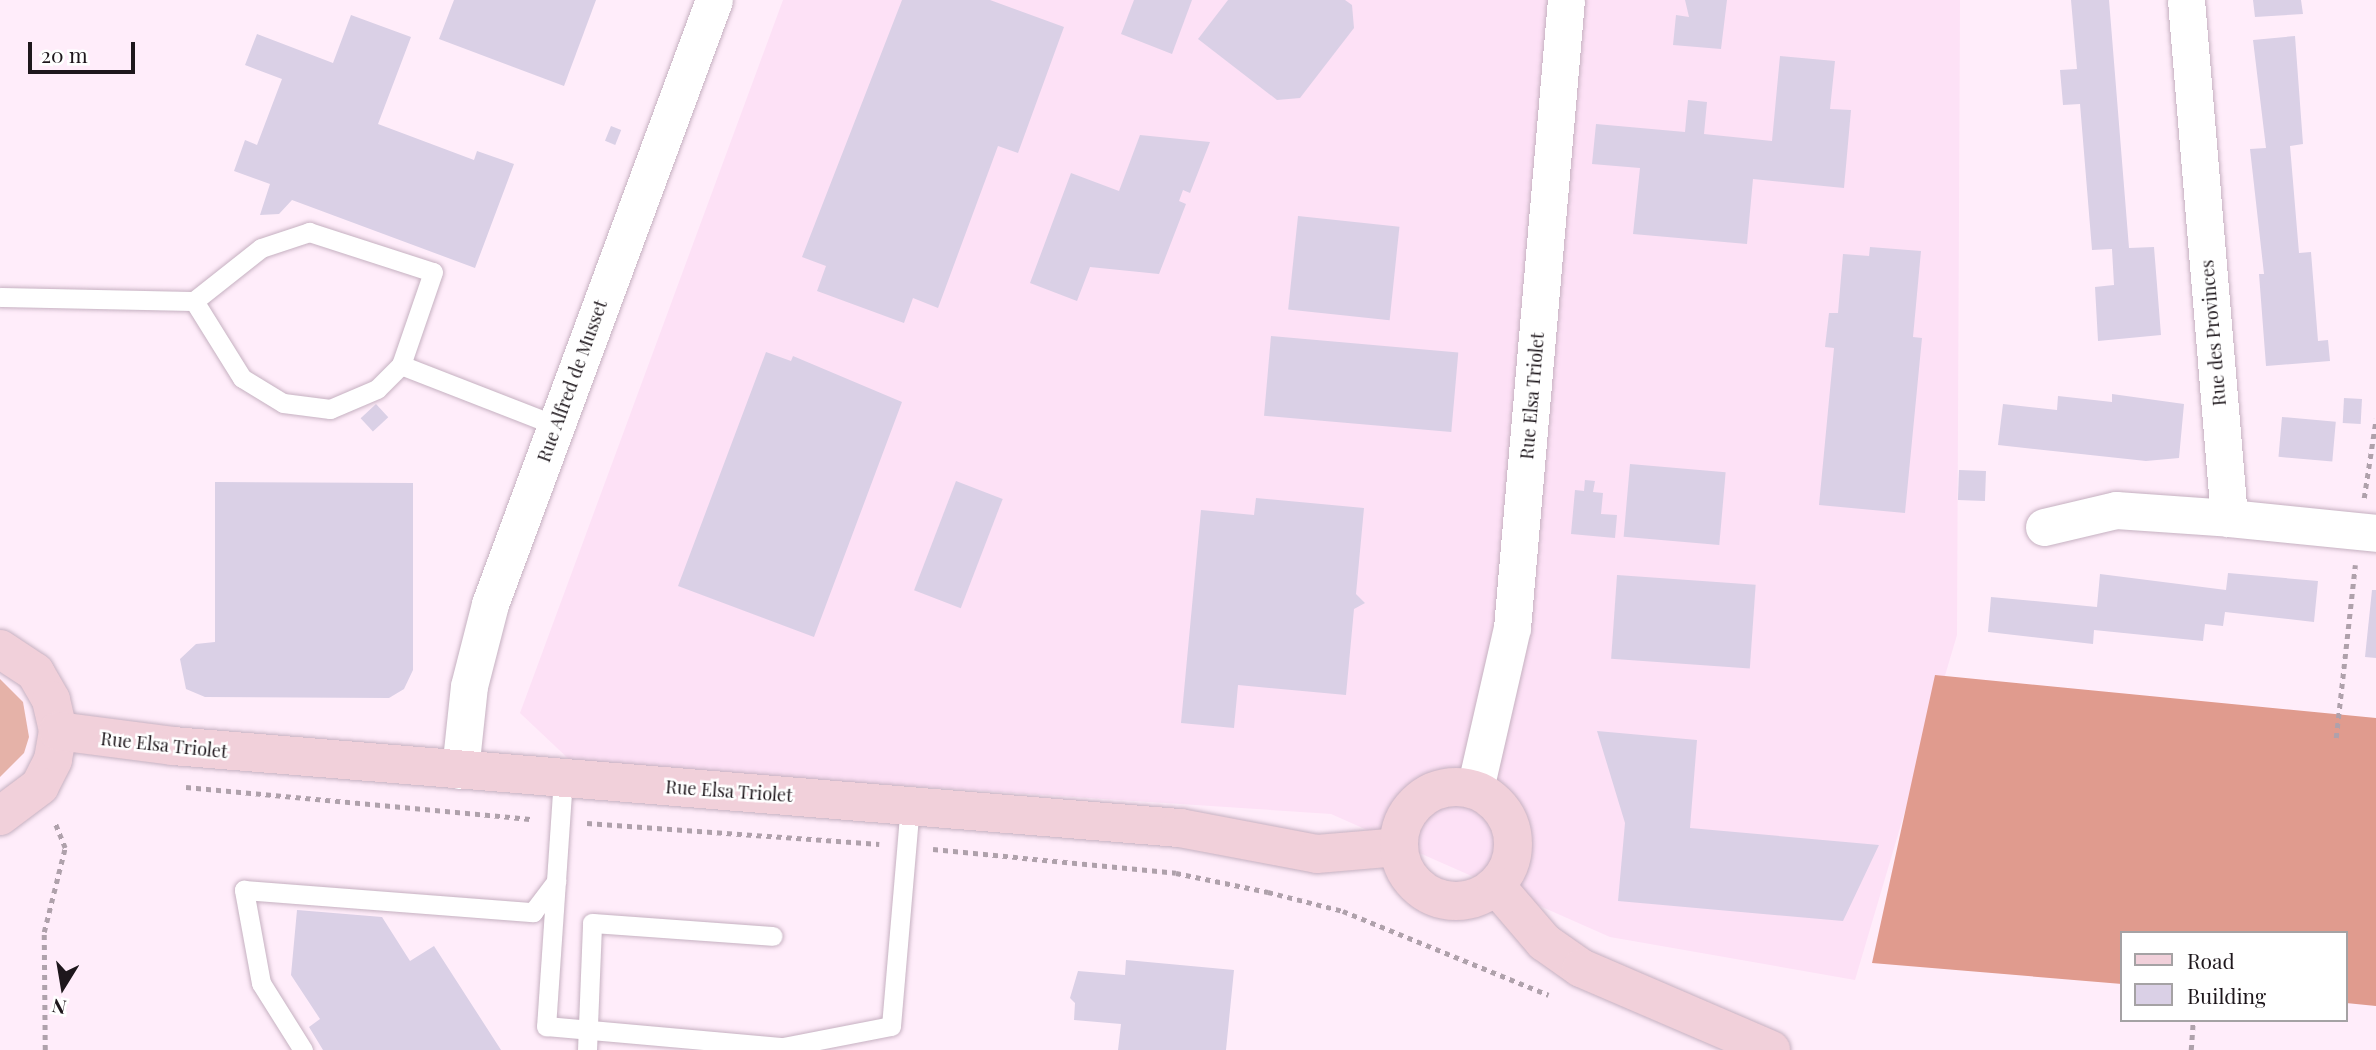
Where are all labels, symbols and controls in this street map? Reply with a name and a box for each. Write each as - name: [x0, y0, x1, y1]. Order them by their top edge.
- scale bar: [32, 28, 138, 72]
- text: 20 m: [41, 40, 88, 68]
- street label: Rue des Provinces: [2196, 259, 2230, 407]
- street label: Rue Alfred de Musset: [533, 297, 611, 465]
- street label: Rue Elsa Triolet: [1516, 331, 1548, 461]
- street label: Rue Elsa Triolet: [99, 728, 229, 762]
- street label: Rue Elsa Triolet: [664, 776, 794, 806]
- legend: [2120, 931, 2348, 1022]
- text: Road: [2187, 946, 2235, 974]
- north arrow: [28, 952, 98, 1022]
- text: Building: [2187, 981, 2266, 1009]
- text: N: [50, 994, 68, 1022]

